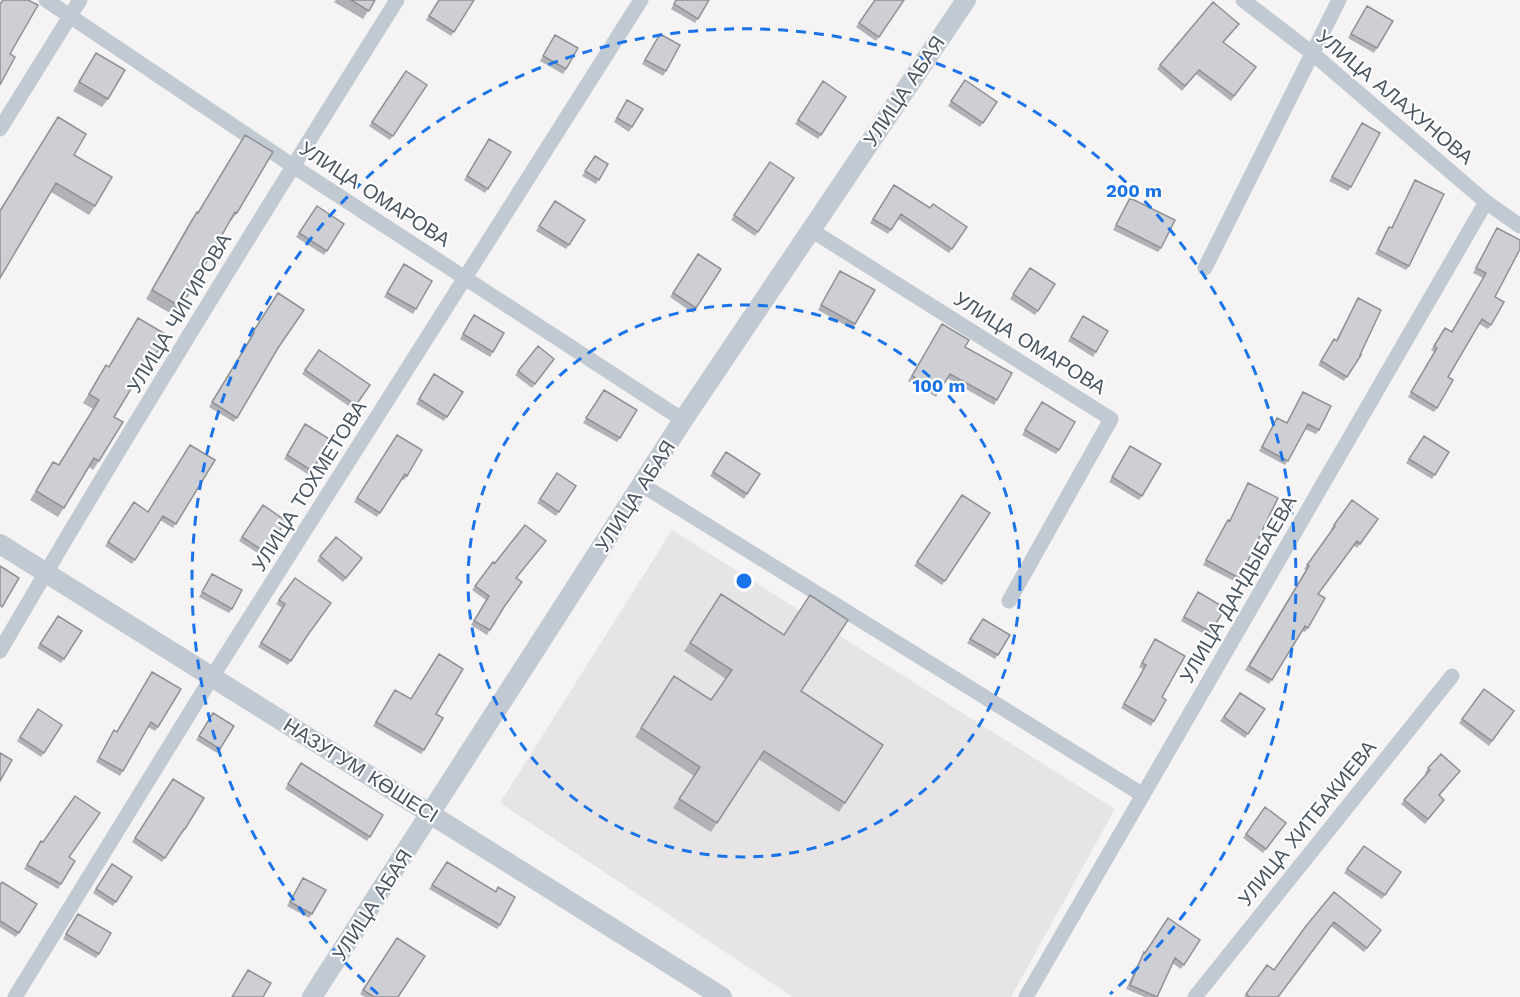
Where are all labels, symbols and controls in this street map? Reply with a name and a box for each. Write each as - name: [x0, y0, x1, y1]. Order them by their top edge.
- street label: УЛИЦА АЛАХУНОВА: [1312, 25, 1479, 170]
- street label: УЛИЦА АБАЯ: [858, 31, 950, 151]
- street label: УЛИЦА ОМАРОВА: [295, 136, 455, 252]
- text: 200 m: [1106, 180, 1162, 201]
- street label: УЛИЦА ЧИГИРОВА: [122, 228, 236, 397]
- street label: УЛИЦА ОМАРОВА: [950, 287, 1111, 400]
- text: 100 m: [912, 375, 966, 396]
- street label: УЛИЦА ТОХМЕТОВА: [247, 396, 372, 576]
- street label: УЛИЦА АБАЯ: [590, 436, 680, 556]
- street label: УЛИЦА ДАНДЫБАЕВА: [1174, 490, 1302, 687]
- centre of rings: [734, 571, 754, 591]
- street label: НАЗУГУМ КӨШЕСІ: [279, 713, 443, 827]
- street label: УЛИЦА ХИТБАКИЕВА: [1233, 735, 1382, 911]
- street label: УЛИЦА АБАЯ: [327, 845, 417, 965]

